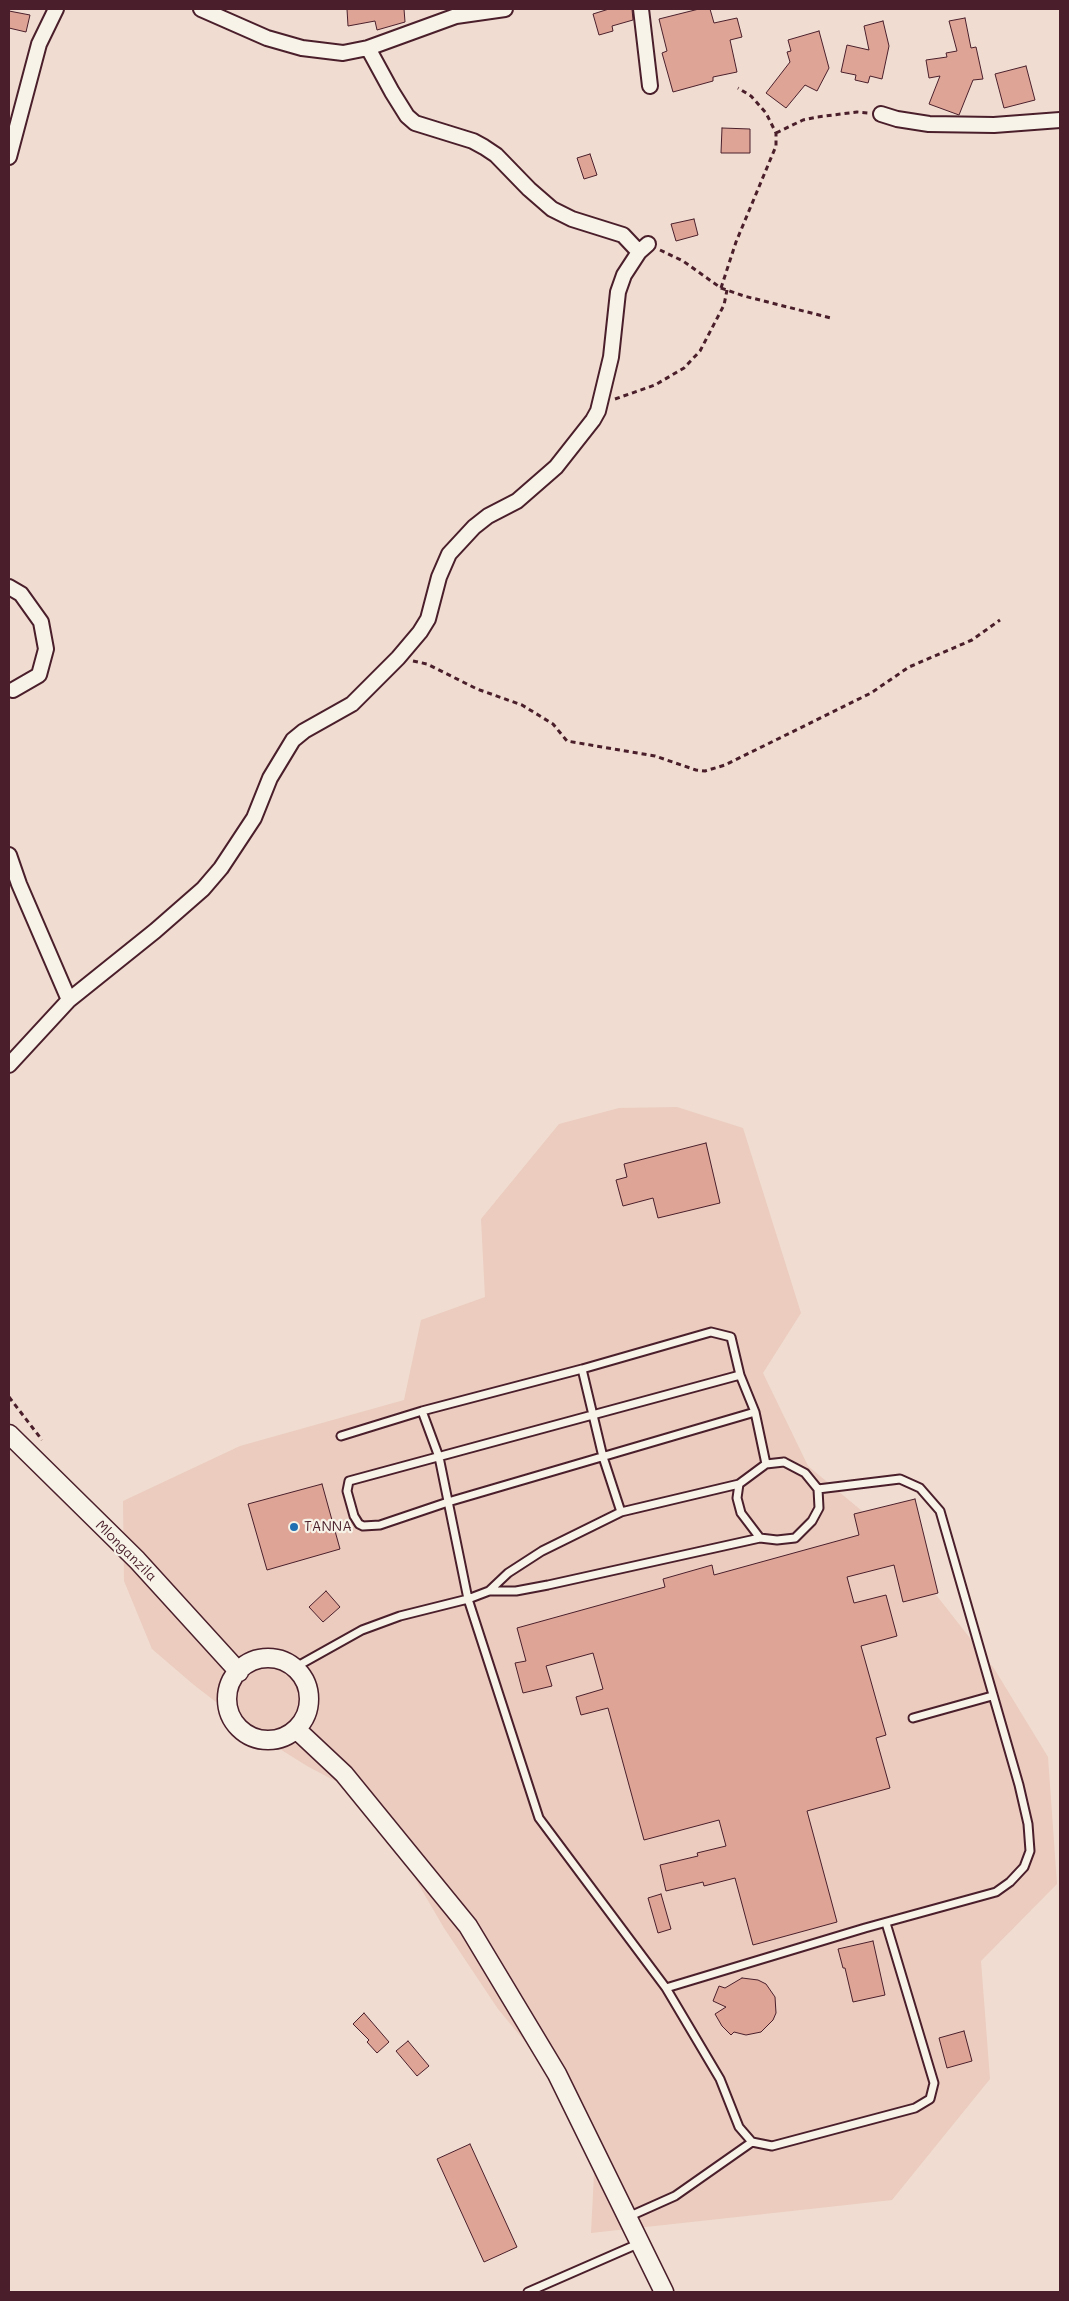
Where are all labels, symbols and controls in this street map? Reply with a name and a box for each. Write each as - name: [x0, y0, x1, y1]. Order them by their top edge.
- street label: Mlonganzila: [92, 1517, 160, 1585]
- place label: TANNA: [304, 1519, 352, 1535]
- marker: TANNA: [288, 1521, 300, 1533]

